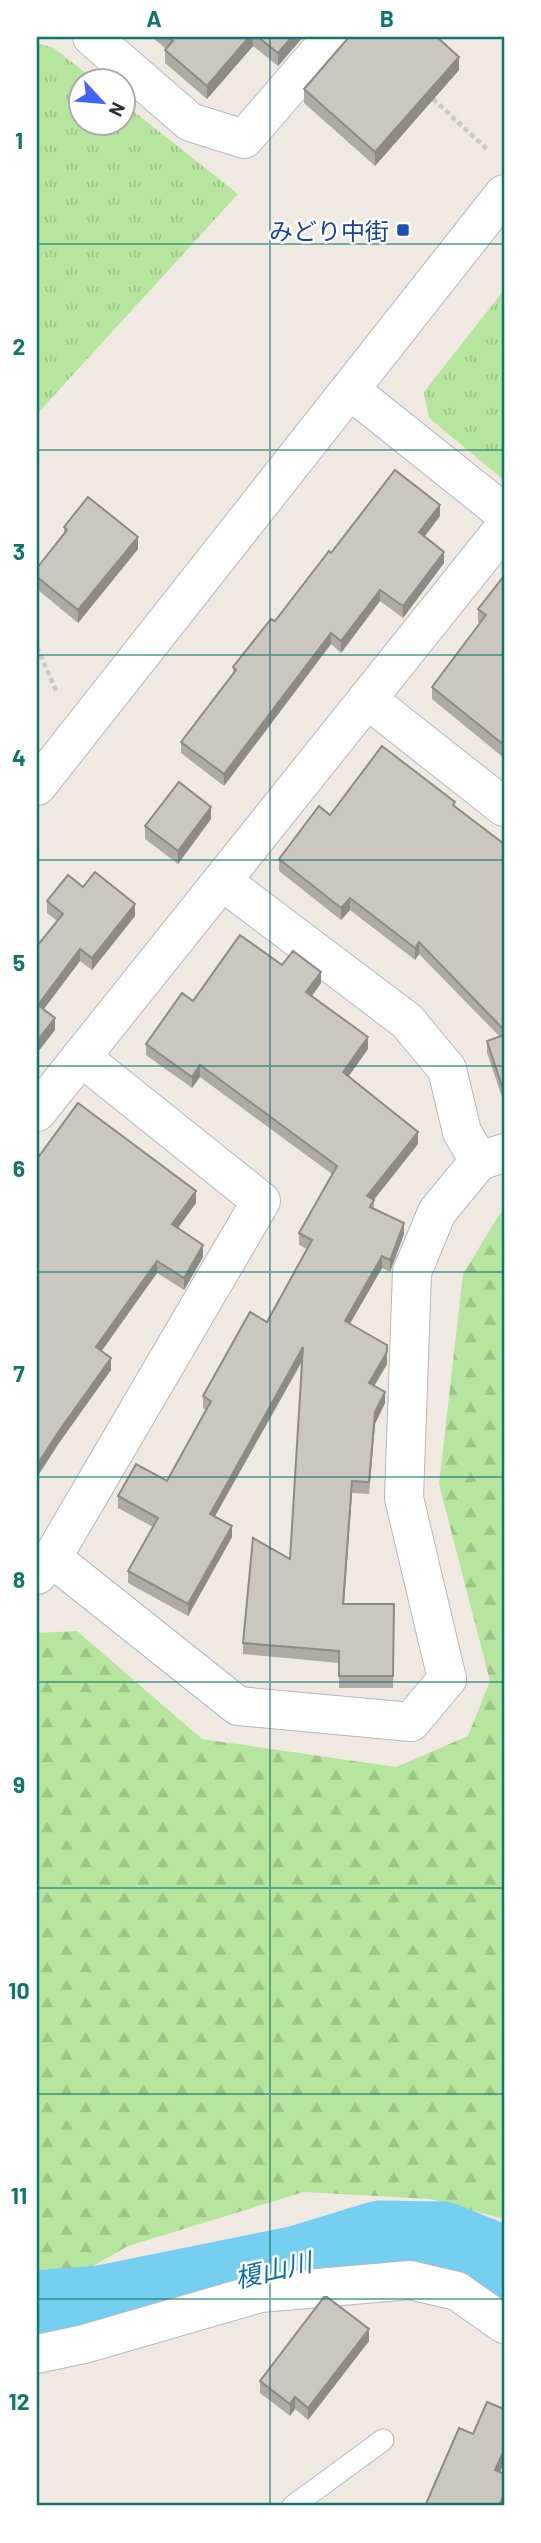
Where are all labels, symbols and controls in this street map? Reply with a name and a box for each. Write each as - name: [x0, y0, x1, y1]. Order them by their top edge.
- text: A: [146, 4, 162, 32]
- text: B: [380, 4, 394, 32]
- north arrow: [66, 66, 136, 136]
- text: N: [105, 99, 131, 120]
- text: 1: [15, 126, 23, 154]
- place label: みどり中街: [269, 216, 389, 245]
- marker: みどり中街: [395, 222, 411, 238]
- text: 2: [13, 332, 25, 360]
- text: 3: [13, 537, 25, 565]
- text: 4: [12, 743, 26, 771]
- text: 5: [13, 948, 25, 976]
- text: 6: [13, 1154, 25, 1182]
- text: 7: [13, 1359, 25, 1387]
- text: 8: [13, 1565, 25, 1593]
- text: 9: [13, 1770, 25, 1798]
- text: 10: [8, 1976, 30, 2004]
- text: 11: [11, 2181, 27, 2209]
- water label: 榎山川: [232, 2244, 317, 2293]
- text: 12: [8, 2387, 30, 2415]

